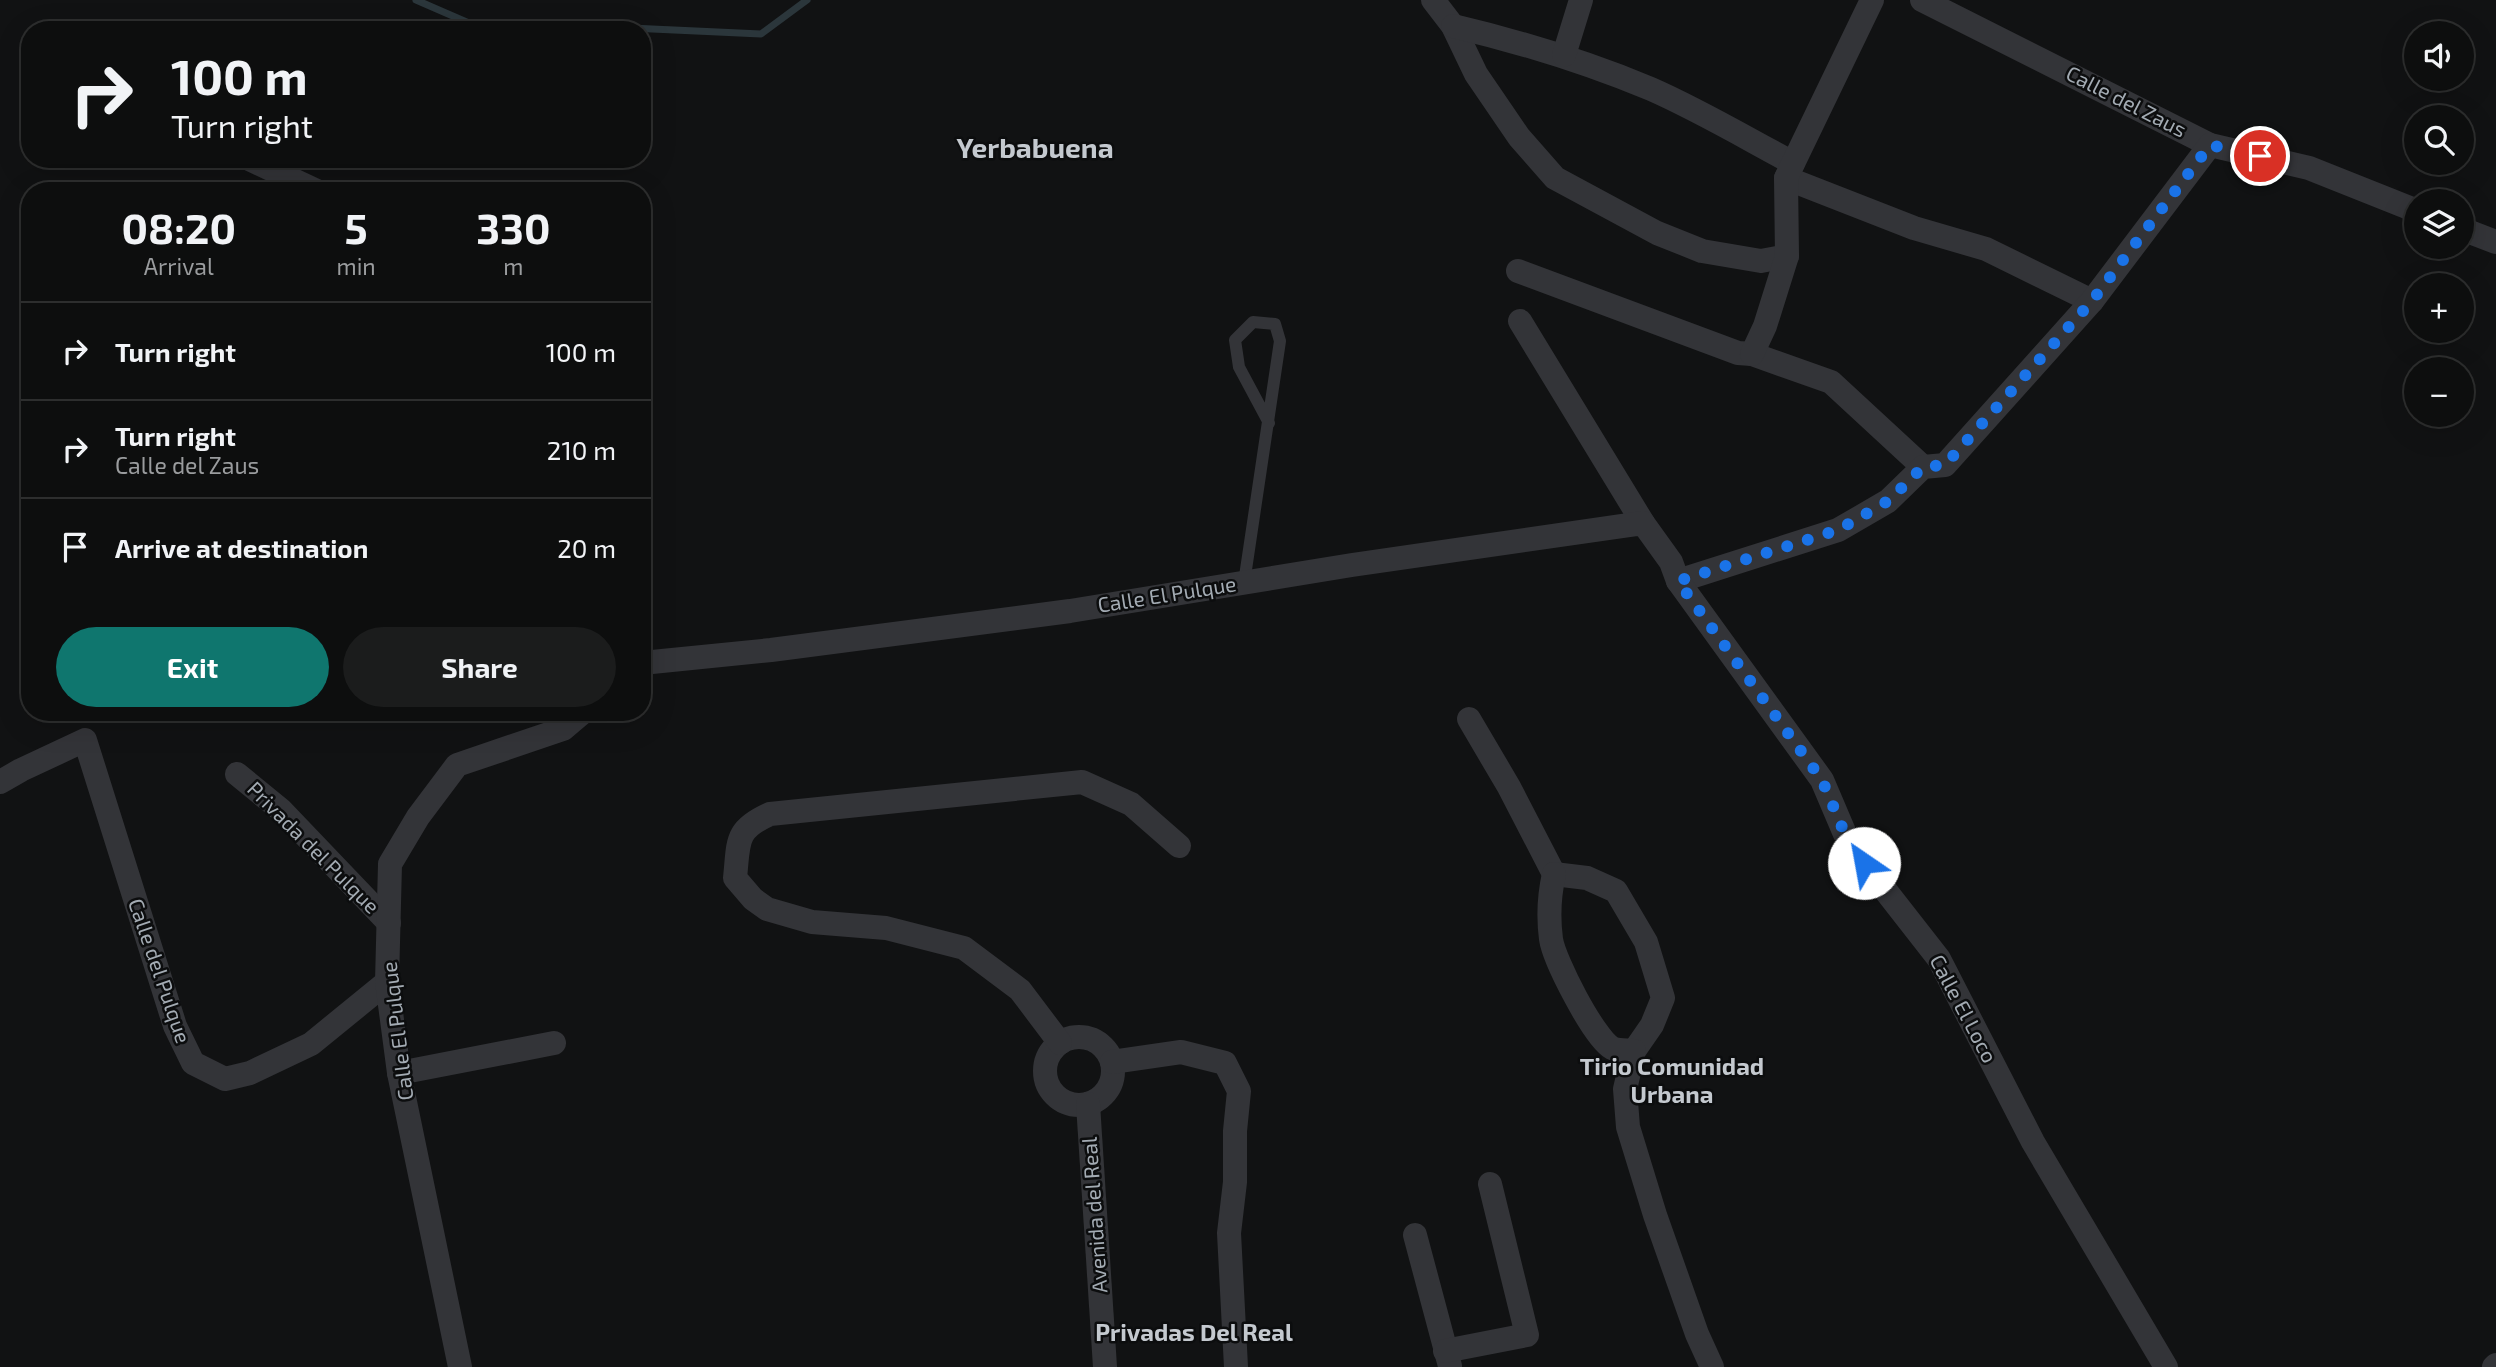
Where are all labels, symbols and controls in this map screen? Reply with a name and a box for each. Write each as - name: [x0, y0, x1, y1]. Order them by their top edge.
- map controls: [2404, 21, 2474, 427]
- button: sound: [2404, 21, 2474, 91]
- text: 100 m: [171, 46, 308, 105]
- icon: right: [56, 49, 147, 140]
- street label: Calle del Zaus: [2062, 60, 2191, 142]
- button: search: [2404, 105, 2474, 175]
- text: Turn right: [171, 106, 313, 144]
- pin: [2230, 126, 2290, 186]
- district label: Yerbabuena: [956, 130, 1114, 164]
- icon: arrive: [2241, 137, 2279, 175]
- button: layers: [2404, 189, 2474, 259]
- text: 08:20: [122, 202, 236, 252]
- text: 5: [345, 202, 368, 252]
- text: 330: [476, 202, 550, 252]
- text: Arrival: [144, 252, 214, 280]
- text: min: [337, 252, 376, 280]
- text: m: [503, 252, 523, 280]
- button: +: [2404, 273, 2474, 343]
- icon: right: [56, 332, 94, 370]
- text: Turn right: [115, 336, 236, 367]
- text: 100 m: [546, 336, 616, 367]
- button: −: [2404, 357, 2474, 427]
- text: Turn right: [115, 420, 236, 451]
- icon: right: [56, 430, 94, 468]
- text: 210 m: [547, 434, 616, 465]
- text: Calle del Zaus: [115, 451, 259, 479]
- icon: arrive: [56, 528, 94, 566]
- text: Arrive at destination: [115, 532, 368, 563]
- text: 20 m: [557, 532, 616, 563]
- street label: Calle El Pulque: [1096, 570, 1238, 617]
- button: Exit: [56, 627, 329, 707]
- button: Share: [343, 627, 616, 707]
- street label: Privada del Pulque: [243, 776, 385, 918]
- position arrow: [1827, 826, 1901, 900]
- street label: Calle del Pulque: [124, 895, 197, 1046]
- street label: Calle El Loco: [1925, 950, 2003, 1067]
- street label: Calle El Pulque: [376, 960, 417, 1102]
- district label: Tirio Comunidad Urbana: [1580, 1051, 1764, 1108]
- street label: Avenida del Real: [1076, 1136, 1111, 1294]
- district label: Privadas Del Real: [1095, 1317, 1293, 1346]

